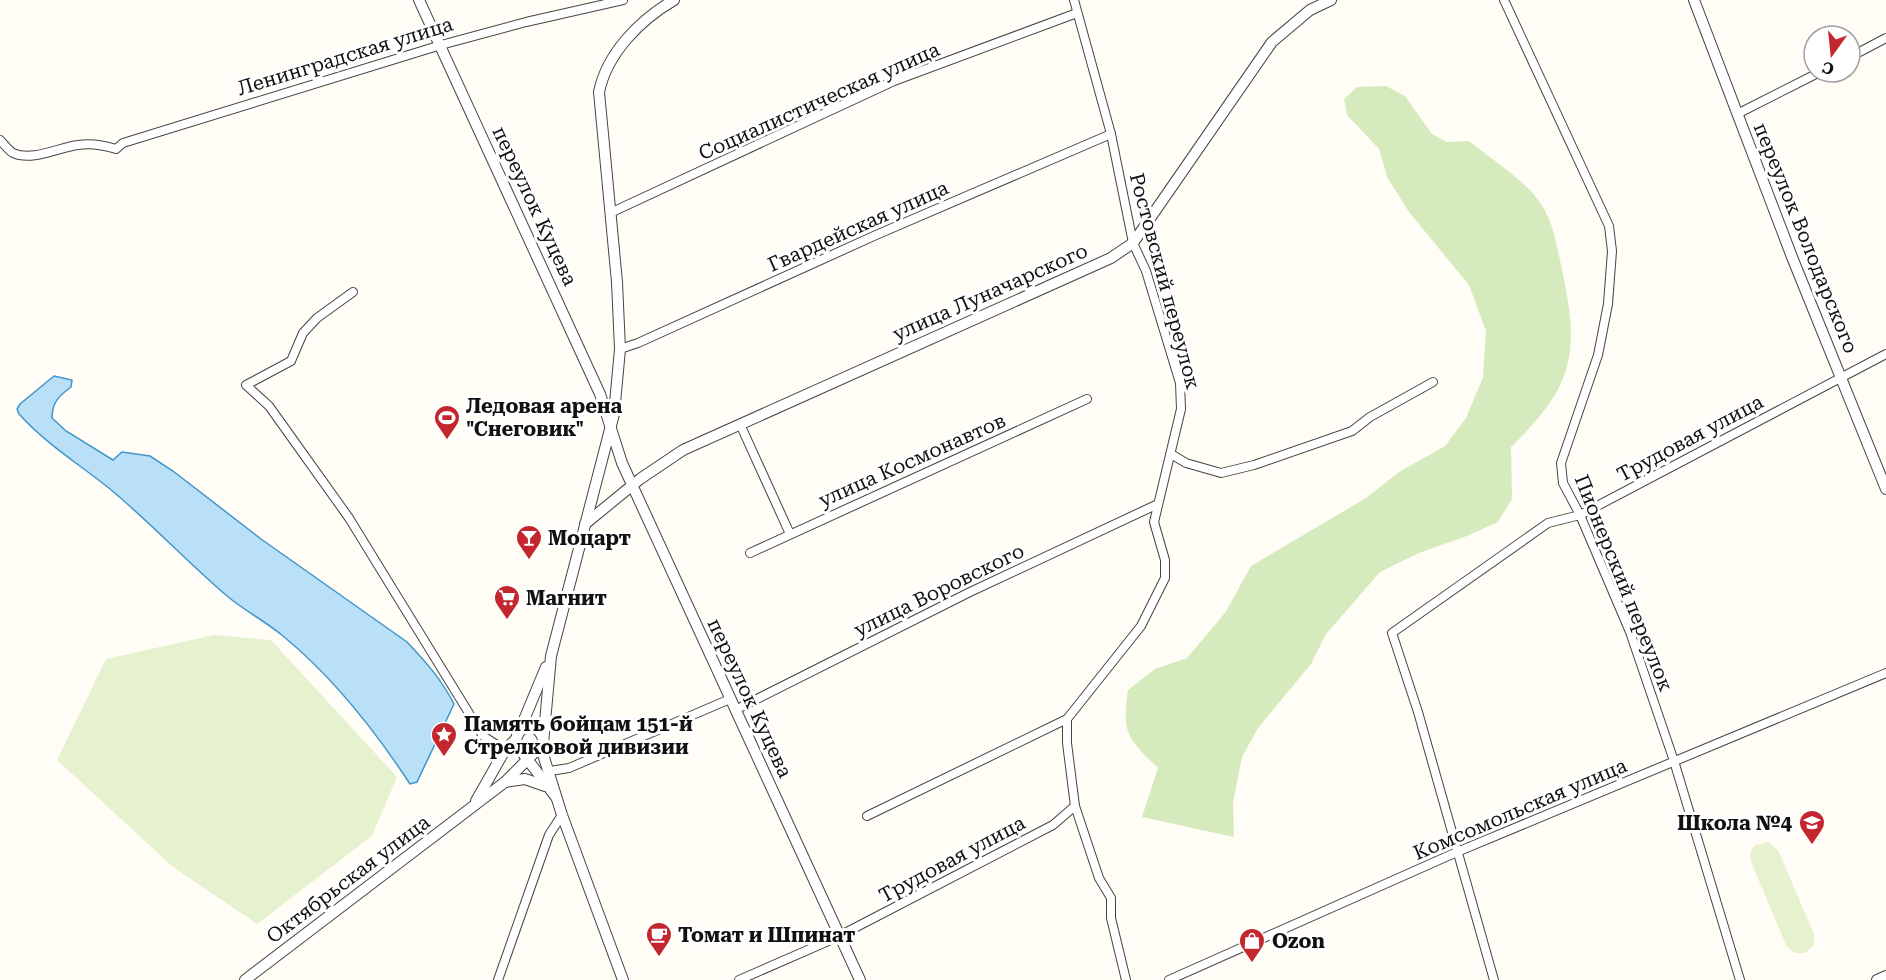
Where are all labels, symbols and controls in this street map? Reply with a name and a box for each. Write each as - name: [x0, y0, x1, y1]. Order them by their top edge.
- street label: Ленинградская улица: [234, 12, 456, 100]
- north arrow: [1802, 24, 1862, 84]
- street label: Социалистическая улица: [695, 37, 943, 165]
- text: С: [1820, 57, 1836, 79]
- street label: переулок Володарского: [1749, 119, 1863, 357]
- street label: переулок Куцева: [488, 123, 583, 290]
- street label: Ростовский переулок: [1125, 170, 1206, 392]
- street label: Гвардейская улица: [764, 175, 952, 277]
- street label: улица Луначарского: [889, 238, 1091, 346]
- street label: Трудовая улица: [1613, 389, 1767, 487]
- place label: Ледовая арена "Снеговик": [466, 394, 622, 441]
- sports icon: Ледовая арена "Снеговик": [432, 403, 462, 441]
- street label: улица Космонавтов: [815, 408, 1009, 512]
- street label: Пионерский переулок: [1570, 471, 1679, 695]
- bar icon: Моцарт: [514, 523, 544, 561]
- place label: Моцарт: [548, 526, 631, 550]
- street label: улица Воровского: [850, 538, 1028, 642]
- supermarket icon: Магнит: [492, 583, 522, 621]
- place label: Магнит: [526, 586, 607, 610]
- street label: переулок Куцева: [703, 615, 798, 782]
- place label: Память бойцам 151-й Стрелковой дивизии: [464, 712, 693, 759]
- place icon: Память бойцам 151-й Стрелковой дивизии: [429, 720, 459, 758]
- street label: Комсомольская улица: [1410, 753, 1630, 865]
- school or university icon: Школа №4: [1797, 808, 1827, 846]
- street label: Октябрьская улица: [262, 810, 435, 948]
- street label: Трудовая улица: [875, 810, 1029, 908]
- place label: Школа №4: [1677, 811, 1793, 835]
- cafe icon: Томат и Шпинат: [644, 920, 674, 958]
- place label: Томат и Шпинат: [678, 923, 855, 947]
- shop icon: Ozon: [1237, 926, 1267, 964]
- place label: Ozon: [1272, 929, 1325, 953]

